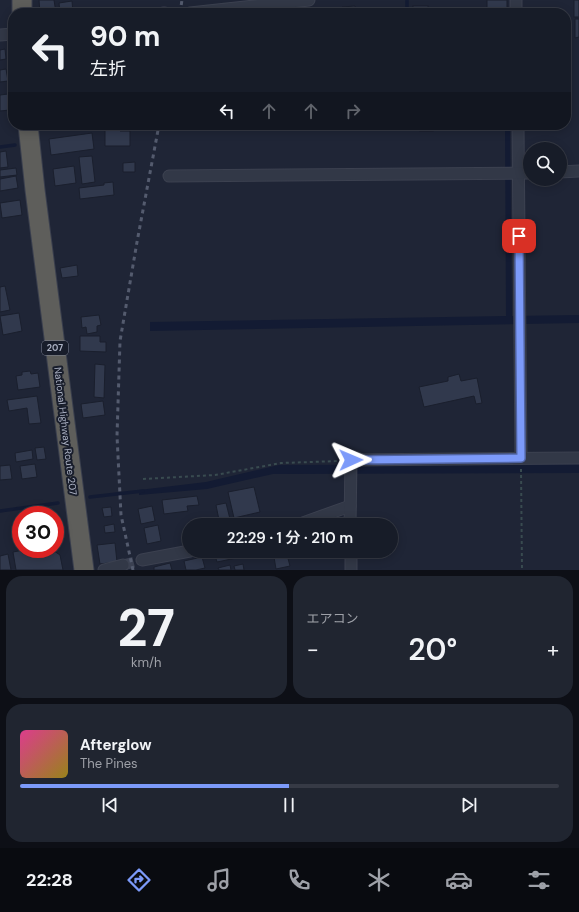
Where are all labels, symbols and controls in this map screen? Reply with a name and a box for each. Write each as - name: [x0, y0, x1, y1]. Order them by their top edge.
- text: 90 m: [90, 18, 160, 55]
- icon: left: [24, 24, 76, 76]
- text: 左折: [90, 57, 126, 81]
- icon: left: [216, 100, 238, 122]
- icon: ahead: [258, 100, 280, 122]
- icon: ahead: [300, 100, 322, 122]
- icon: right: [342, 100, 364, 122]
- map controls: [523, 142, 567, 186]
- button: search: [523, 142, 567, 186]
- pin: [502, 219, 536, 253]
- icon: arrive: [508, 225, 530, 247]
- road number: 207: [42, 341, 68, 355]
- street label: National Highway Route 207: [51, 366, 80, 496]
- position arrow: [330, 439, 372, 481]
- speed limit sign: 30: [12, 506, 64, 558]
- text: 22:29 · 1 分 · 210 m: [227, 528, 353, 548]
- text: 27: [117, 594, 175, 662]
- text: エアコン: [307, 610, 359, 627]
- text: 20°: [408, 630, 457, 669]
- text: −: [307, 635, 319, 664]
- text: +: [547, 635, 559, 664]
- text: km/h: [131, 654, 162, 671]
- text: Afterglow: [80, 735, 152, 755]
- text: The Pines: [80, 755, 138, 772]
- icon: previous: [99, 794, 121, 816]
- icon: pause: [278, 794, 300, 816]
- icon: next: [458, 794, 480, 816]
- icon: directions: [125, 866, 153, 894]
- icon: music: [205, 866, 233, 894]
- icon: phone: [285, 866, 313, 894]
- icon: climate: [365, 866, 393, 894]
- icon: car: [445, 866, 473, 894]
- icon: filters: [525, 866, 553, 894]
- text: 22:28: [26, 868, 73, 892]

